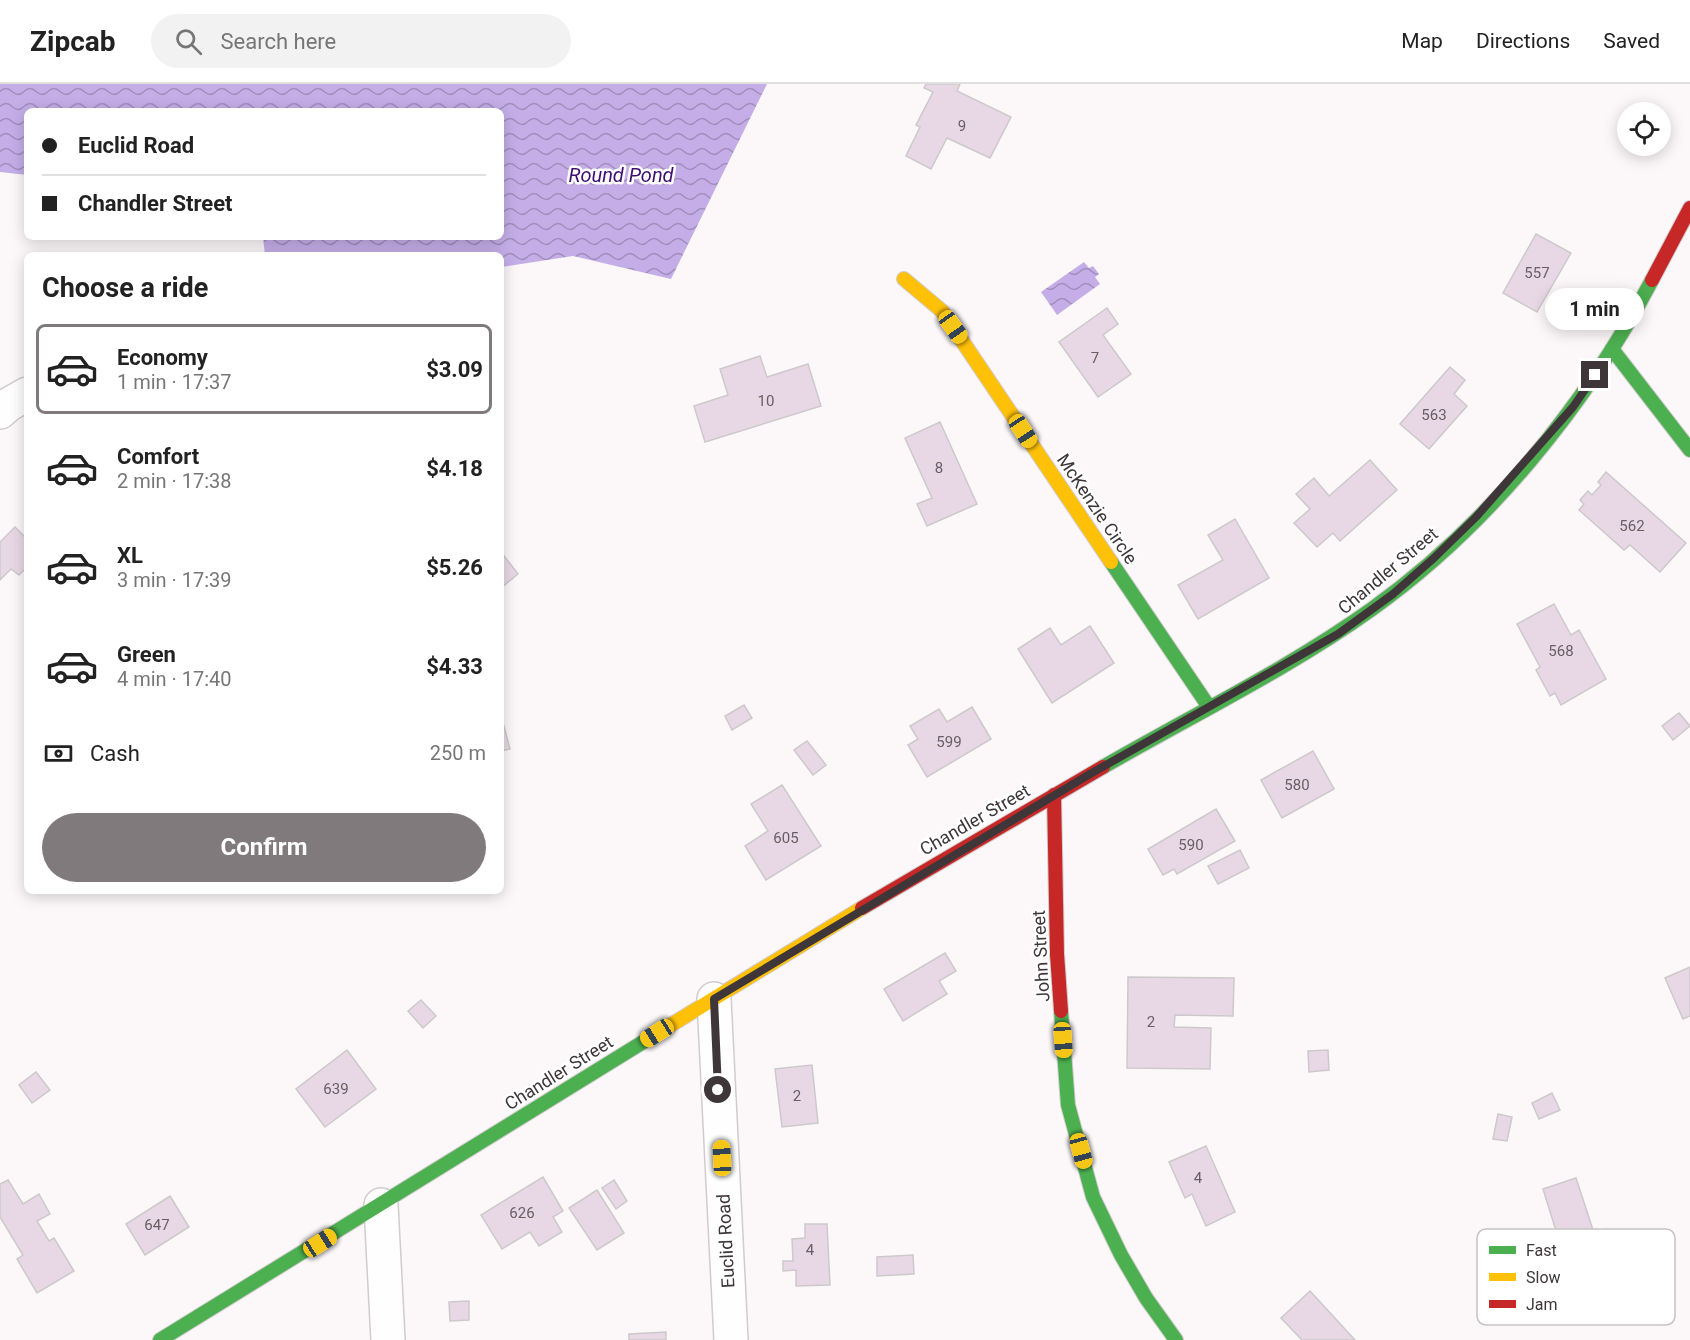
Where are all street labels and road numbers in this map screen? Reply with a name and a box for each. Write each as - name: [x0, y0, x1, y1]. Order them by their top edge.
- street label: McKenzie Circle: [1053, 450, 1142, 568]
- street label: Chandler Street: [1334, 523, 1442, 618]
- street label: Chandler Street: [916, 780, 1034, 860]
- street label: John Street: [1028, 909, 1053, 1003]
- street label: Chandler Street: [501, 1031, 617, 1114]
- street label: Euclid Road: [713, 1193, 738, 1289]

